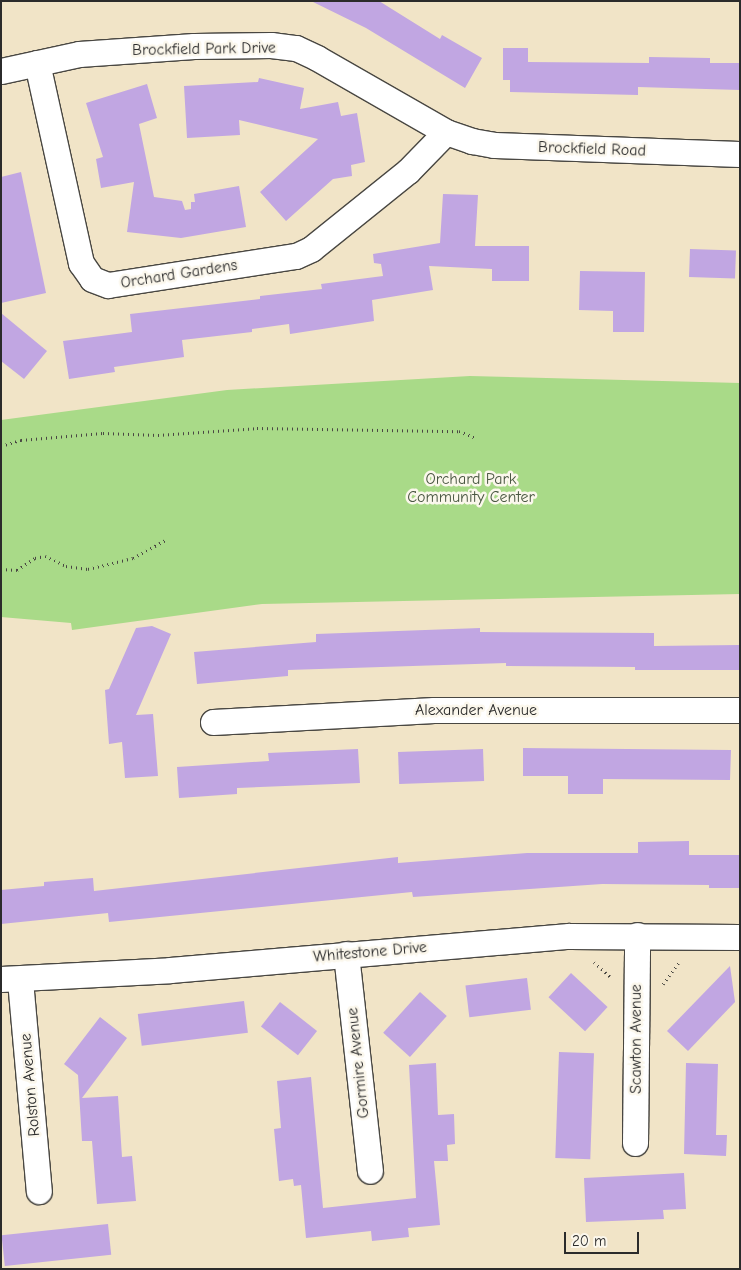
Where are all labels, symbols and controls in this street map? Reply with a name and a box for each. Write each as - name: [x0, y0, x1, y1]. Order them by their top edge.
- street label: Brockfield Park Drive: [132, 38, 276, 60]
- street label: Brockfield Road: [538, 138, 646, 160]
- street label: Orchard Gardens: [119, 255, 239, 293]
- park label: Orchard Park Community Center: [407, 469, 535, 507]
- street label: Alexander Avenue: [415, 700, 537, 720]
- street label: Whitestone Drive: [312, 937, 428, 967]
- street label: Scawton Avenue: [626, 984, 646, 1094]
- street label: Gormire Avenue: [343, 1007, 373, 1119]
- street label: Rolston Avenue: [16, 1033, 44, 1137]
- scale bar: [566, 1222, 641, 1254]
- text: 20 m: [572, 1232, 606, 1250]

